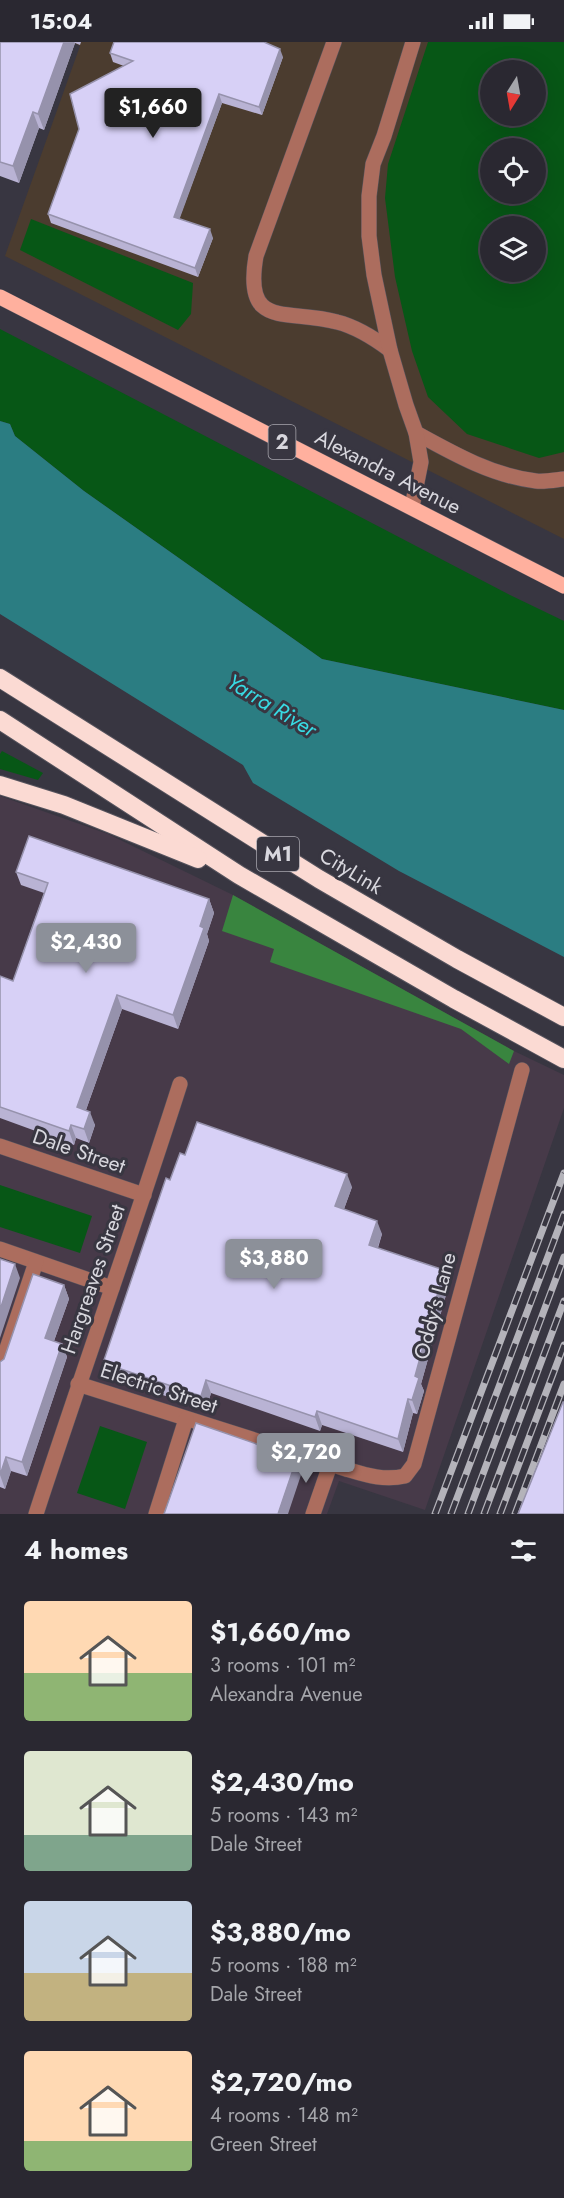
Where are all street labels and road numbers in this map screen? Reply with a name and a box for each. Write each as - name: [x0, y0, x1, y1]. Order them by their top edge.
- street label: Alexandra Avenue: [310, 422, 466, 522]
- road number: 2: [268, 425, 296, 459]
- road number: M1: [257, 837, 299, 871]
- street label: CityLink: [314, 840, 389, 902]
- street label: Dale Street: [29, 1121, 129, 1181]
- street label: Hargreaves Street: [53, 1200, 133, 1358]
- street label: Oddy's Lane: [406, 1249, 464, 1363]
- street label: Electric Street: [97, 1355, 221, 1421]

